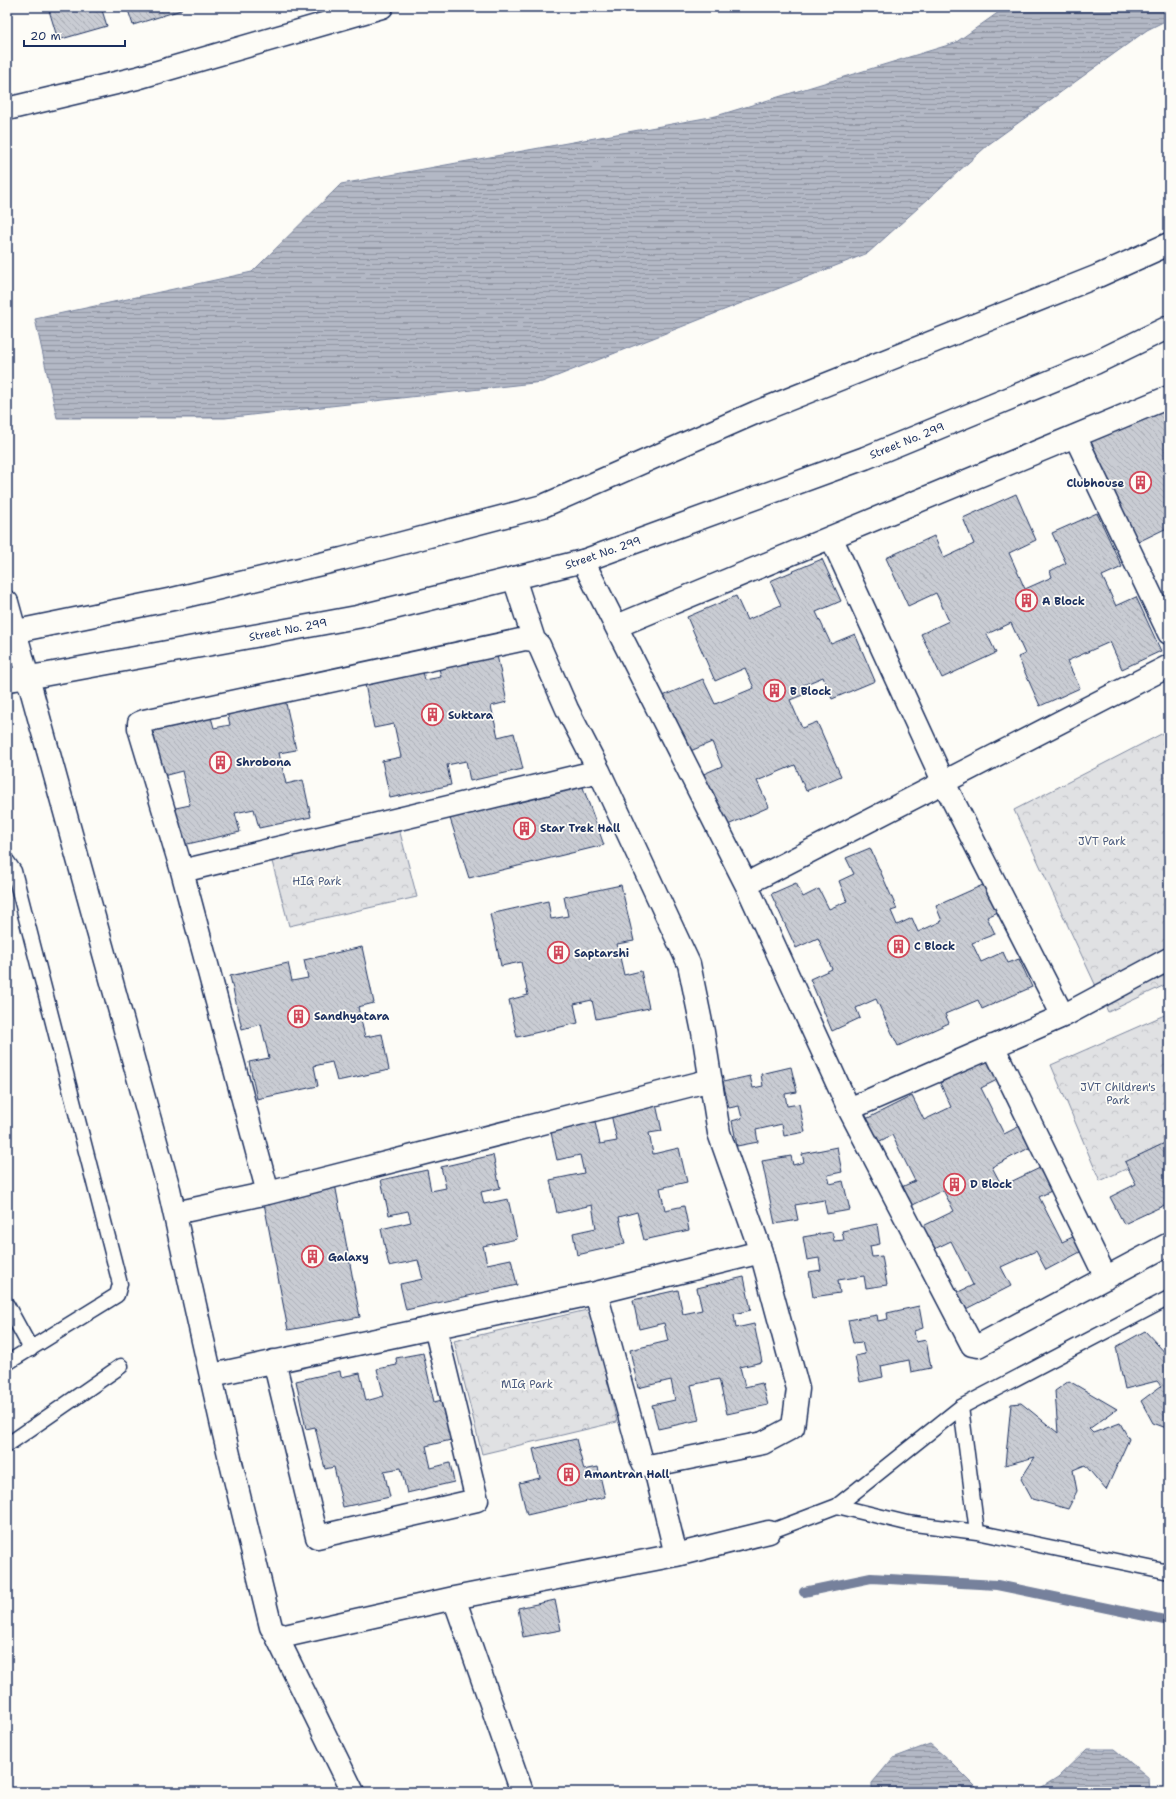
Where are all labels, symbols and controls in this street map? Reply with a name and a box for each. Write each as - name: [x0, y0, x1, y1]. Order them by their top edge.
- scale bar: [24, 22, 125, 48]
- text: 20 m: [30, 28, 61, 44]
- street label: Street No. 299: [867, 419, 947, 463]
- building icon: Clubhouse: [1127, 470, 1153, 496]
- place label: Clubhouse: [1066, 476, 1124, 491]
- street label: Street No. 299: [563, 533, 643, 573]
- building icon: A Block: [1014, 588, 1040, 614]
- place label: A Block: [1042, 594, 1085, 609]
- street label: Street No. 299: [248, 615, 328, 645]
- building icon: B Block: [762, 678, 788, 704]
- place label: B Block: [790, 684, 831, 699]
- building icon: Suktara: [419, 702, 445, 728]
- place label: Suktara: [448, 708, 494, 723]
- building icon: Shrobona: [208, 749, 234, 775]
- place label: Shrobona: [236, 755, 291, 770]
- building icon: Star Trek Hall: [512, 815, 538, 841]
- place label: Star Trek Hall: [540, 821, 621, 836]
- park label: JVT Park: [1078, 834, 1126, 849]
- park label: HIG Park: [292, 874, 342, 889]
- building icon: C Block: [885, 933, 911, 959]
- place label: C Block: [914, 939, 955, 954]
- building icon: Saptarshi: [546, 940, 572, 966]
- place label: Saptarshi: [574, 946, 629, 961]
- building icon: Sandhyatara: [286, 1003, 312, 1029]
- place label: Sandhyatara: [314, 1009, 390, 1024]
- park label: JVT Children's Park: [1080, 1080, 1156, 1108]
- building icon: D Block: [941, 1171, 967, 1197]
- place label: D Block: [970, 1177, 1012, 1192]
- building icon: Galaxy: [299, 1244, 325, 1270]
- place label: Galaxy: [328, 1250, 369, 1265]
- park label: MIG Park: [501, 1377, 553, 1392]
- building icon: Amantran Hall: [556, 1461, 582, 1487]
- place label: Amantran Hall: [584, 1467, 670, 1482]

